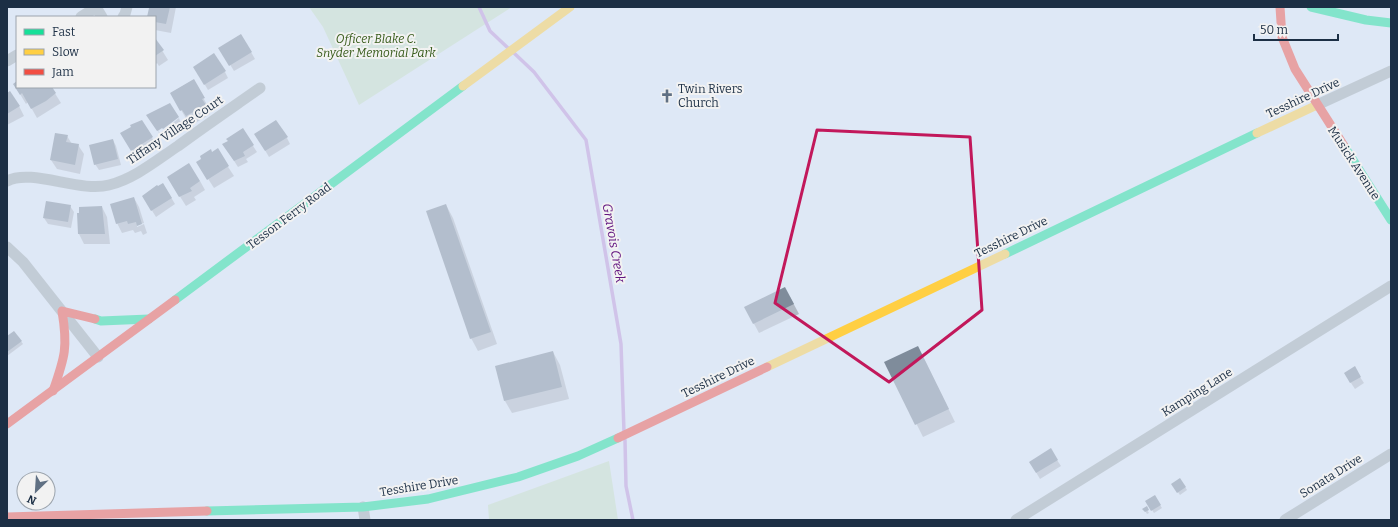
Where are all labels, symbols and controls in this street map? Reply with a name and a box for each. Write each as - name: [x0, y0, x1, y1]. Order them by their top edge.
- legend: [16, 16, 156, 88]
- scale bar: [1254, 16, 1338, 42]
- text: 50 m: [1260, 23, 1289, 37]
- text: Fast: [52, 25, 76, 39]
- park label: Officer Blake C. Snyder Memorial Park: [316, 32, 436, 60]
- text: Slow: [52, 45, 79, 59]
- text: Jam: [51, 65, 74, 79]
- street label: Tesshire Drive: [1264, 75, 1342, 121]
- place label: Twin Rivers Church: [678, 82, 743, 110]
- church icon: Twin Rivers Church: [659, 88, 675, 104]
- street label: Tiffany Village Court: [124, 92, 226, 167]
- street label: Musick Avenue: [1325, 124, 1383, 202]
- street label: Tesson Ferry Road: [244, 180, 334, 252]
- water label: Gravois Creek: [600, 202, 629, 285]
- street label: Tesshire Drive: [972, 213, 1050, 261]
- street label: Tesshire Drive: [679, 353, 757, 401]
- street label: Kamping Lane: [1159, 365, 1235, 419]
- street label: Sonata Drive: [1297, 451, 1365, 501]
- north arrow: [16, 471, 56, 511]
- street label: Tesshire Drive: [379, 473, 459, 499]
- text: N: [25, 492, 39, 507]

